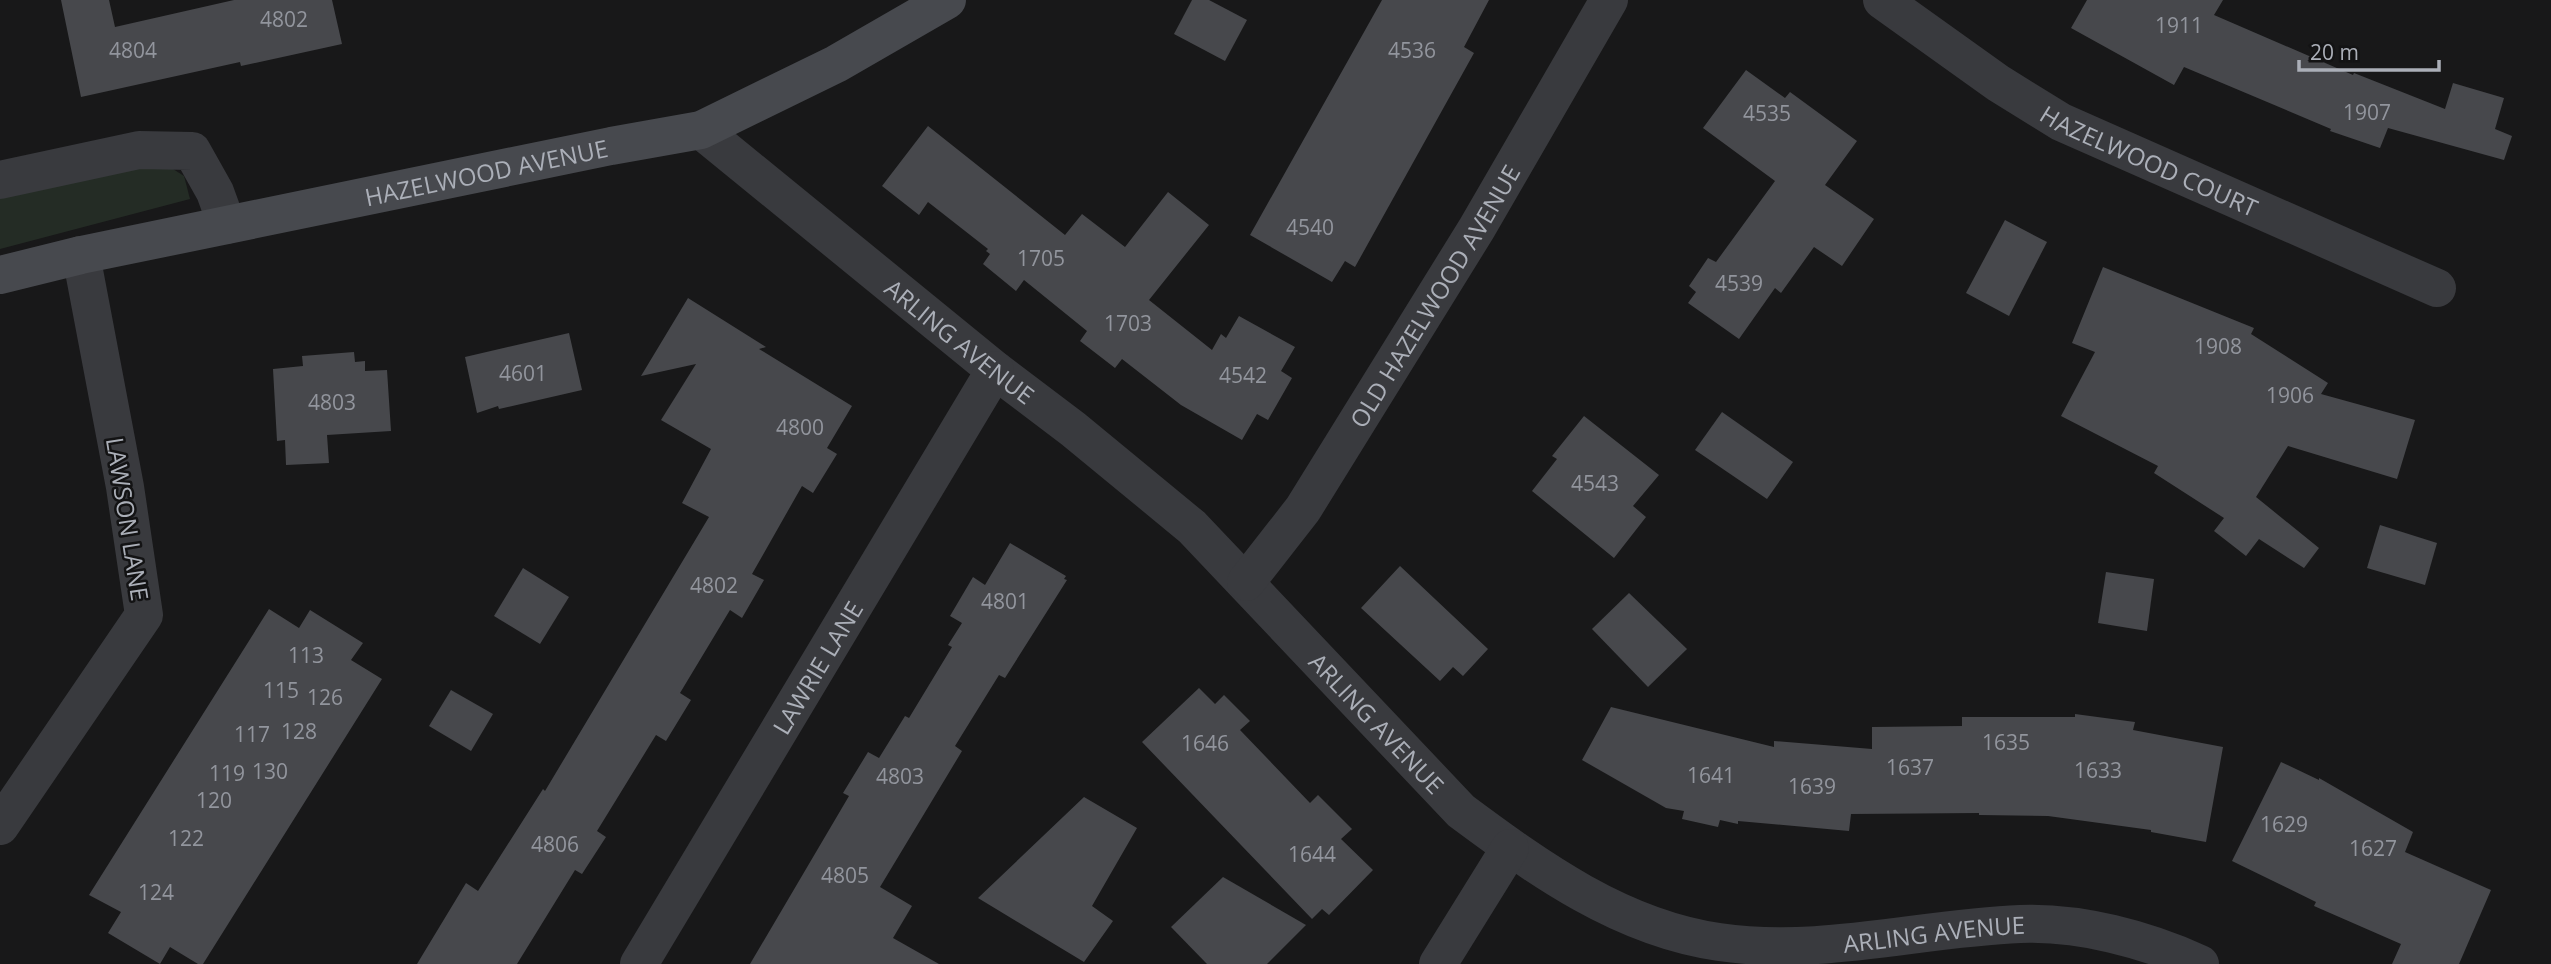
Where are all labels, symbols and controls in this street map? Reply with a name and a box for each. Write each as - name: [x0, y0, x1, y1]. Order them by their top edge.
- house number: 4802: [260, 5, 308, 33]
- house number: 1911: [2155, 11, 2203, 39]
- scale bar: [2299, 28, 2439, 72]
- house number: 4804: [109, 36, 157, 64]
- house number: 4536: [1388, 36, 1436, 64]
- text: 20 m: [2310, 38, 2359, 66]
- street label: HAZELWOOD COURT: [2034, 97, 2263, 223]
- house number: 1907: [2343, 98, 2391, 126]
- house number: 4535: [1743, 99, 1791, 127]
- street label: HAZELWOOD AVENUE: [362, 131, 611, 213]
- street label: OLD HAZELWOOD AVENUE: [1341, 158, 1527, 433]
- house number: 4540: [1286, 213, 1334, 241]
- house number: 1705: [1017, 244, 1065, 272]
- house number: 4539: [1715, 269, 1763, 297]
- street label: ARLING AVENUE: [879, 271, 1042, 411]
- house number: 1703: [1104, 309, 1152, 337]
- house number: 1908: [2194, 332, 2242, 360]
- house number: 4601: [499, 359, 547, 387]
- house number: 4542: [1219, 361, 1267, 389]
- house number: 1906: [2266, 381, 2314, 409]
- house number: 4803: [308, 388, 356, 416]
- house number: 4800: [776, 413, 824, 441]
- street label: LAWSON LANE: [99, 435, 157, 603]
- house number: 4543: [1571, 469, 1619, 497]
- house number: 4802: [690, 571, 738, 599]
- house number: 4801: [981, 587, 1029, 615]
- street label: LAWRIE LANE: [764, 594, 870, 740]
- house number: 113: [288, 641, 324, 669]
- street label: ARLING AVENUE: [1303, 645, 1452, 800]
- house number: 115: [263, 676, 299, 704]
- house number: 126: [307, 683, 343, 711]
- house number: 128: [281, 717, 317, 745]
- house number: 117: [234, 720, 270, 748]
- house number: 1635: [1982, 728, 2030, 756]
- house number: 1646: [1181, 729, 1229, 757]
- house number: 1637: [1886, 753, 1934, 781]
- house number: 1633: [2074, 756, 2122, 784]
- house number: 130: [252, 757, 288, 785]
- house number: 119: [209, 759, 245, 787]
- house number: 1641: [1687, 761, 1735, 789]
- house number: 4803: [876, 762, 924, 790]
- house number: 1639: [1788, 772, 1836, 800]
- house number: 120: [196, 786, 232, 814]
- house number: 1629: [2260, 810, 2308, 838]
- house number: 122: [168, 824, 204, 852]
- house number: 4806: [531, 830, 579, 858]
- house number: 1627: [2349, 834, 2397, 862]
- house number: 1644: [1288, 840, 1336, 868]
- house number: 4805: [821, 861, 869, 889]
- house number: 124: [138, 878, 174, 906]
- street label: ARLING AVENUE: [1841, 907, 2026, 959]

